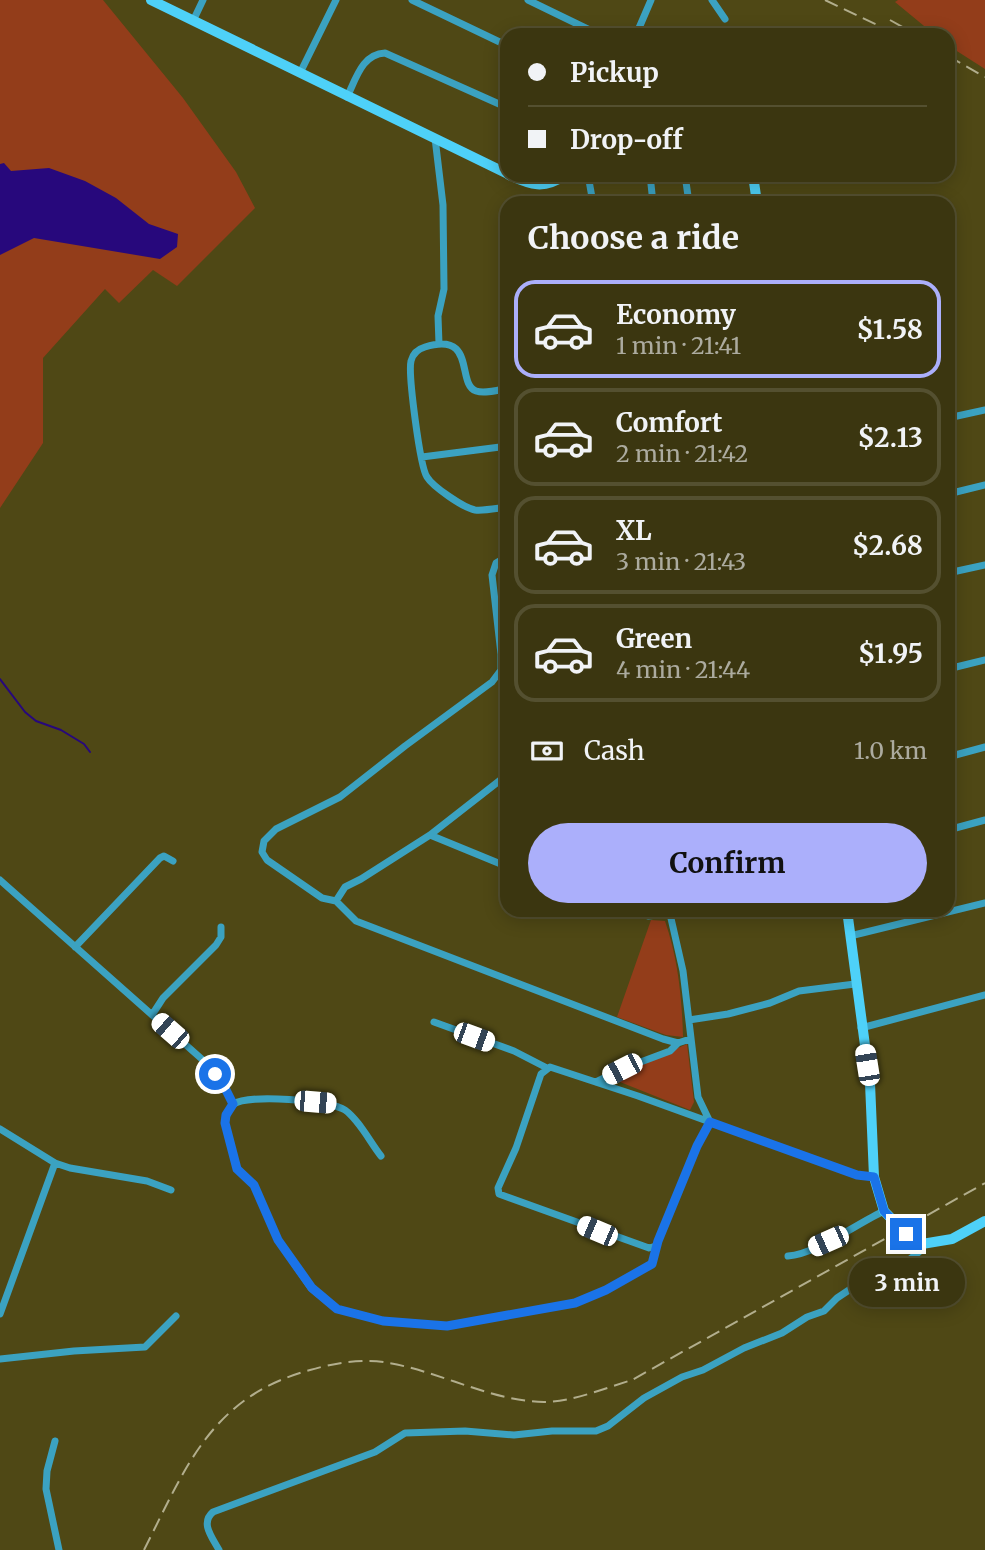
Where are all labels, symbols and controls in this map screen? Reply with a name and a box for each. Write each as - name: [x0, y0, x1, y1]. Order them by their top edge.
- text: Pickup: [570, 56, 659, 89]
- text: Drop-off: [570, 123, 683, 156]
- text: Choose a ride: [528, 218, 739, 258]
- icon: car: [532, 298, 595, 361]
- text: Economy: [616, 298, 736, 331]
- text: $1.58: [857, 313, 923, 346]
- text: 1 min · 21:41: [616, 331, 741, 360]
- icon: car: [532, 406, 595, 469]
- text: Comfort: [616, 406, 722, 439]
- text: $2.13: [858, 421, 923, 454]
- text: 2 min · 21:42: [616, 439, 748, 468]
- icon: car: [532, 514, 595, 577]
- text: XL: [616, 514, 652, 547]
- text: $2.68: [852, 529, 923, 562]
- text: 3 min · 21:43: [616, 547, 746, 576]
- icon: car: [532, 622, 595, 685]
- text: Green: [616, 622, 692, 655]
- text: $1.95: [858, 637, 923, 670]
- text: 4 min · 21:44: [616, 655, 750, 684]
- icon: cash: [528, 732, 566, 770]
- text: Cash: [584, 734, 645, 767]
- text: 1.0 km: [854, 736, 927, 765]
- button: Confirm: [528, 823, 927, 903]
- car: [148, 1009, 193, 1053]
- car: [451, 1020, 498, 1054]
- car: [854, 1043, 881, 1087]
- car: [599, 1050, 646, 1088]
- route start: [199, 1058, 231, 1090]
- car: [294, 1090, 337, 1114]
- car: [574, 1213, 621, 1249]
- route end: [890, 1218, 922, 1250]
- car: [805, 1223, 852, 1259]
- callout: 3 min: [848, 1258, 964, 1308]
- text: 3 min: [874, 1268, 940, 1297]

